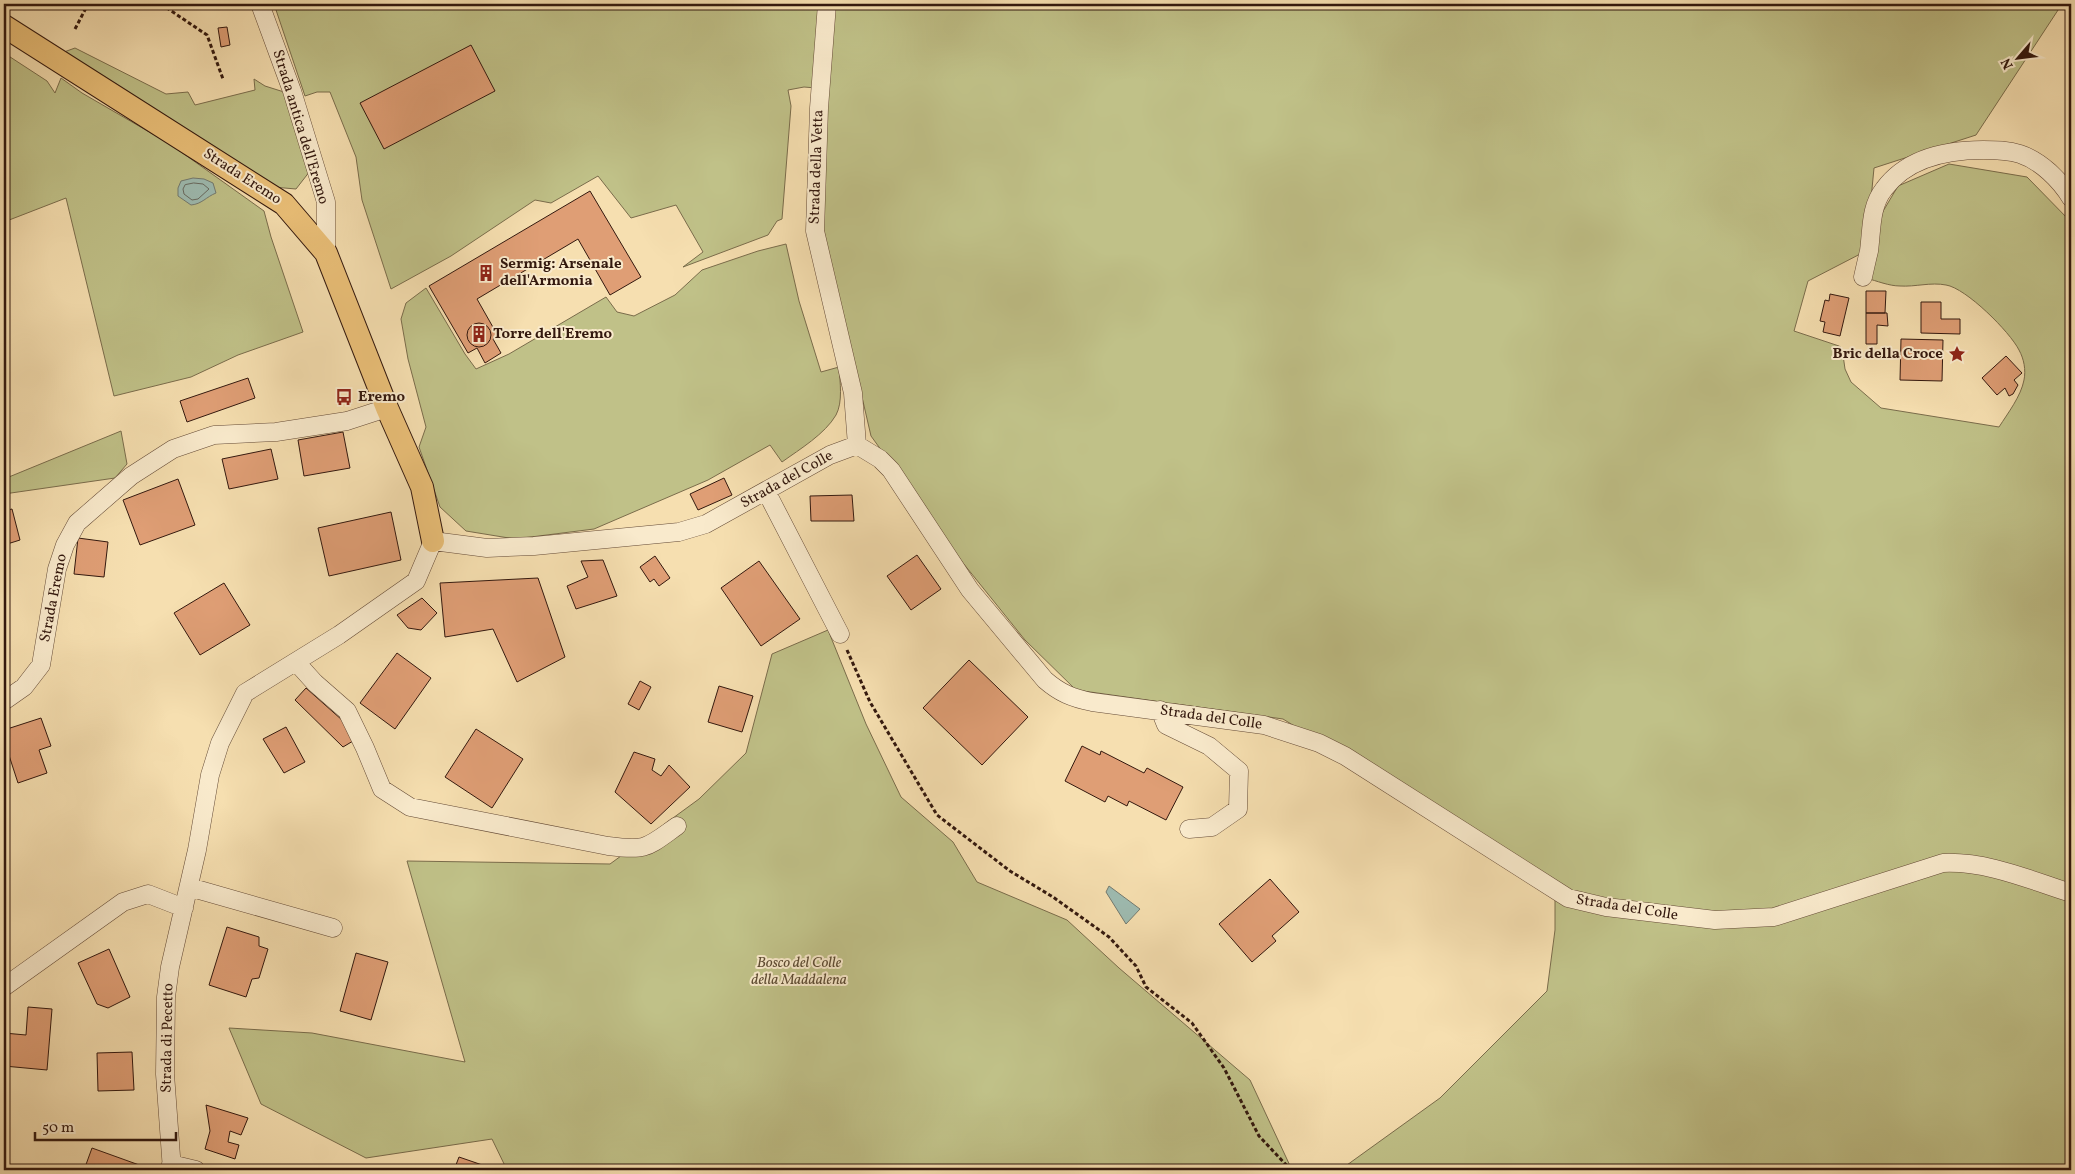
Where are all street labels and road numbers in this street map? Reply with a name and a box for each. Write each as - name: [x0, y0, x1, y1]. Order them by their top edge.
- street label: Strada antica dell'Eremo: [266, 47, 334, 207]
- street label: Strada della Vetta: [805, 109, 829, 225]
- street label: Strada Eremo: [199, 144, 285, 210]
- street label: Strada del Colle: [737, 446, 837, 514]
- street label: Strada Eremo: [35, 552, 73, 644]
- street label: Strada del Colle: [1159, 700, 1263, 736]
- street label: Strada del Colle: [1574, 890, 1680, 926]
- street label: Strada di Pecetto: [157, 983, 179, 1093]

